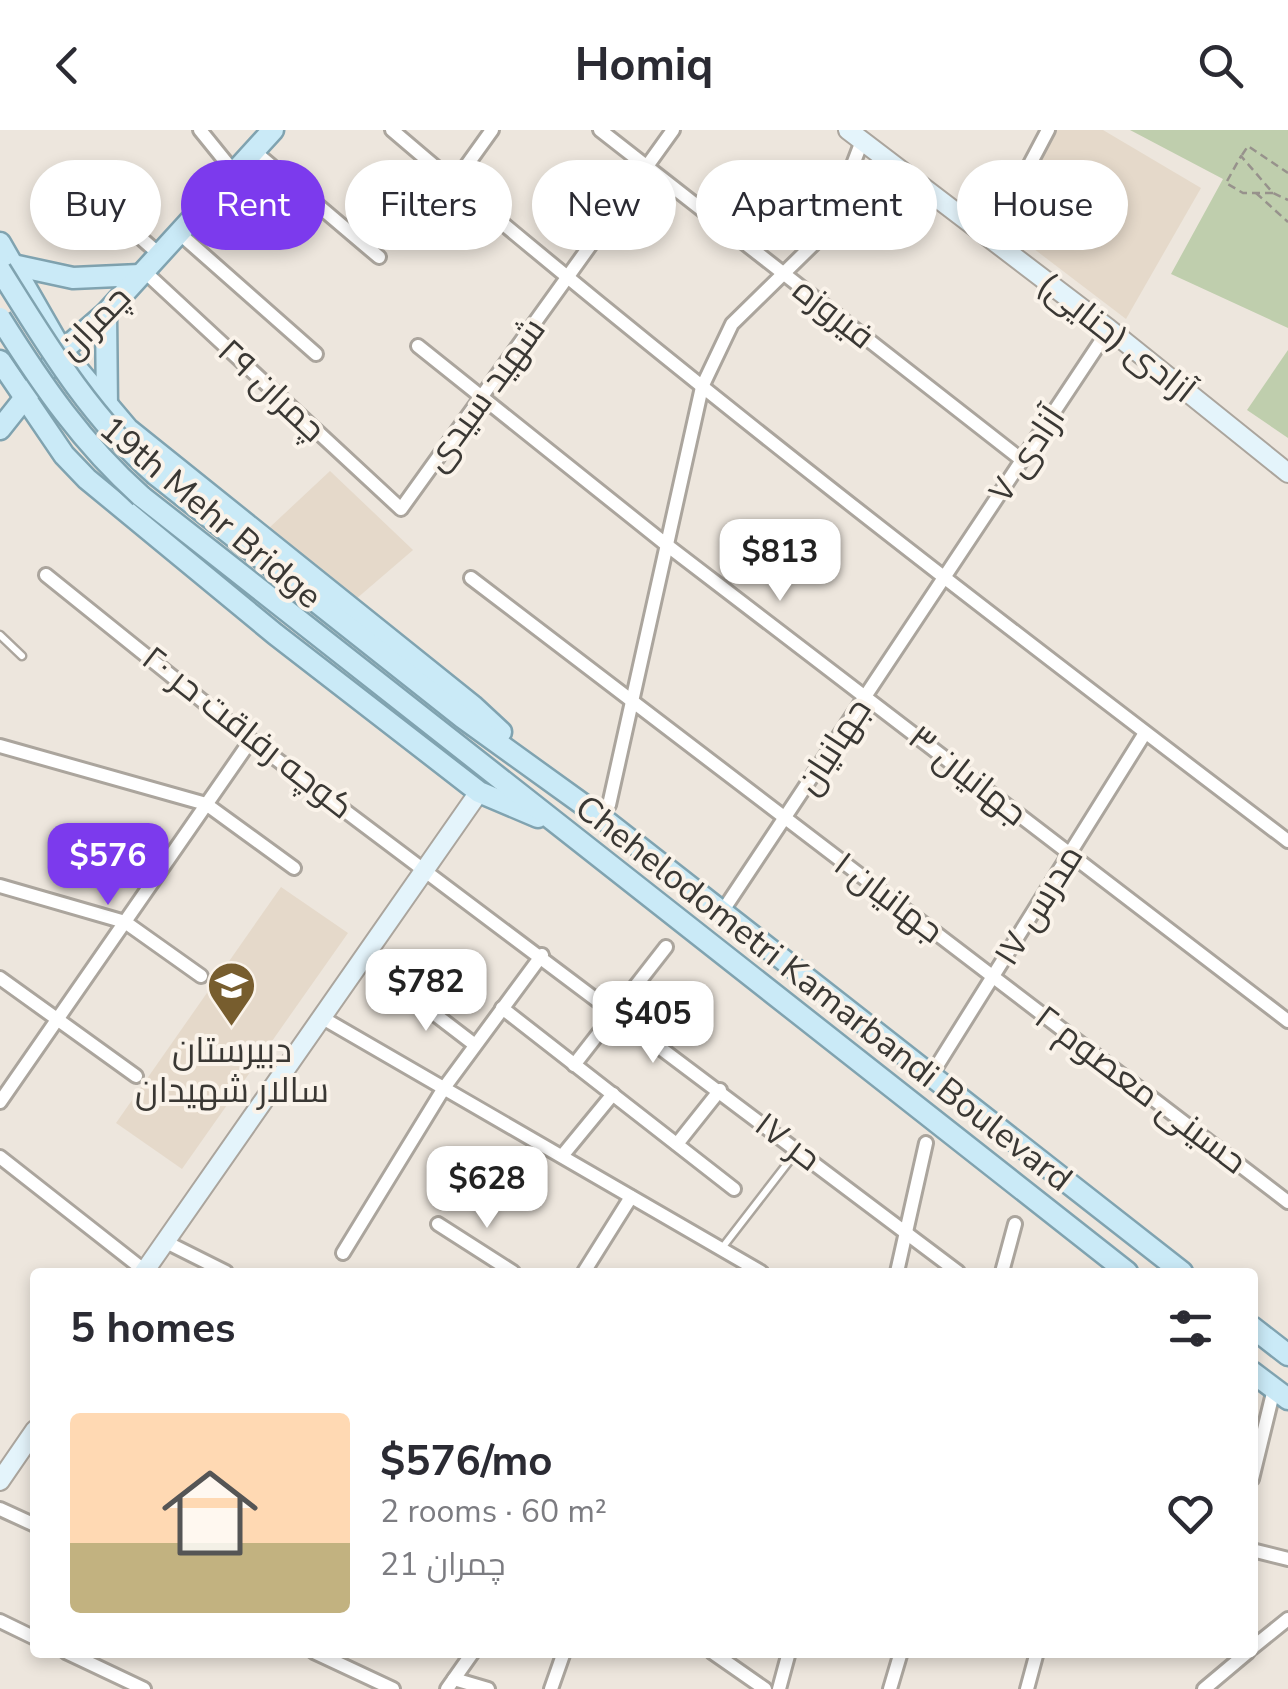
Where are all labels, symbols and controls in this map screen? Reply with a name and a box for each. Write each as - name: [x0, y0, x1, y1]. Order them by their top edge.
- text: Homiq: [575, 35, 713, 96]
- icon: back: [40, 38, 95, 93]
- icon: search: [1193, 38, 1248, 93]
- chip: Buy: [30, 160, 161, 250]
- chip: Rent: [181, 160, 325, 250]
- chip: Filters: [345, 160, 512, 250]
- chip: New: [532, 160, 676, 250]
- chip: Apartment: [696, 160, 937, 250]
- chip: House: [957, 160, 1128, 250]
- street label: آزادی (حنایی): [1028, 261, 1205, 414]
- street label: فیروزه: [783, 267, 884, 360]
- street label: چمران: [47, 275, 141, 370]
- street label: شهید سیدی: [413, 308, 556, 481]
- street label: چمران ۲۹: [207, 328, 336, 453]
- street label: آزادی ۷: [977, 397, 1076, 512]
- street label: 19th Mehr Bridge: [90, 405, 332, 619]
- pin: $813: [721, 519, 839, 604]
- text: $813: [742, 530, 818, 573]
- street label: کوچه رفاقت حر ۲۰: [132, 635, 363, 830]
- street label: جهانیان: [785, 689, 882, 804]
- street label: جهانیان ۳: [899, 714, 1037, 837]
- street label: Chehelodometri Kamarbandi Boulevard: [565, 784, 1082, 1202]
- pin: $576: [49, 823, 167, 908]
- text: $576: [70, 834, 146, 877]
- street label: مدرس ۱۷: [983, 836, 1094, 975]
- street label: جهانیان ۱: [824, 841, 953, 954]
- pin: $782: [367, 949, 485, 1034]
- school or university icon: دبیرستان سالار شهیدان: [206, 960, 258, 1028]
- text: $782: [388, 960, 464, 1003]
- pin: $405: [594, 981, 712, 1066]
- text: $405: [615, 992, 691, 1035]
- street label: حسینی معصوم ۲: [1025, 994, 1256, 1185]
- place label: دبیرستان سالار شهیدان: [135, 1027, 329, 1114]
- street label: حر ۱۷: [745, 1101, 830, 1182]
- pin: $628: [428, 1146, 546, 1231]
- text: $628: [449, 1157, 525, 1200]
- text: 5 homes: [70, 1300, 235, 1357]
- icon: filters: [1163, 1301, 1218, 1356]
- text: $576/mo: [380, 1433, 552, 1490]
- icon: home: [150, 1453, 270, 1573]
- icon: heart: [1163, 1486, 1218, 1541]
- text: 2 rooms · 60 m²: [380, 1490, 607, 1533]
- text: چمران 21: [380, 1543, 506, 1586]

